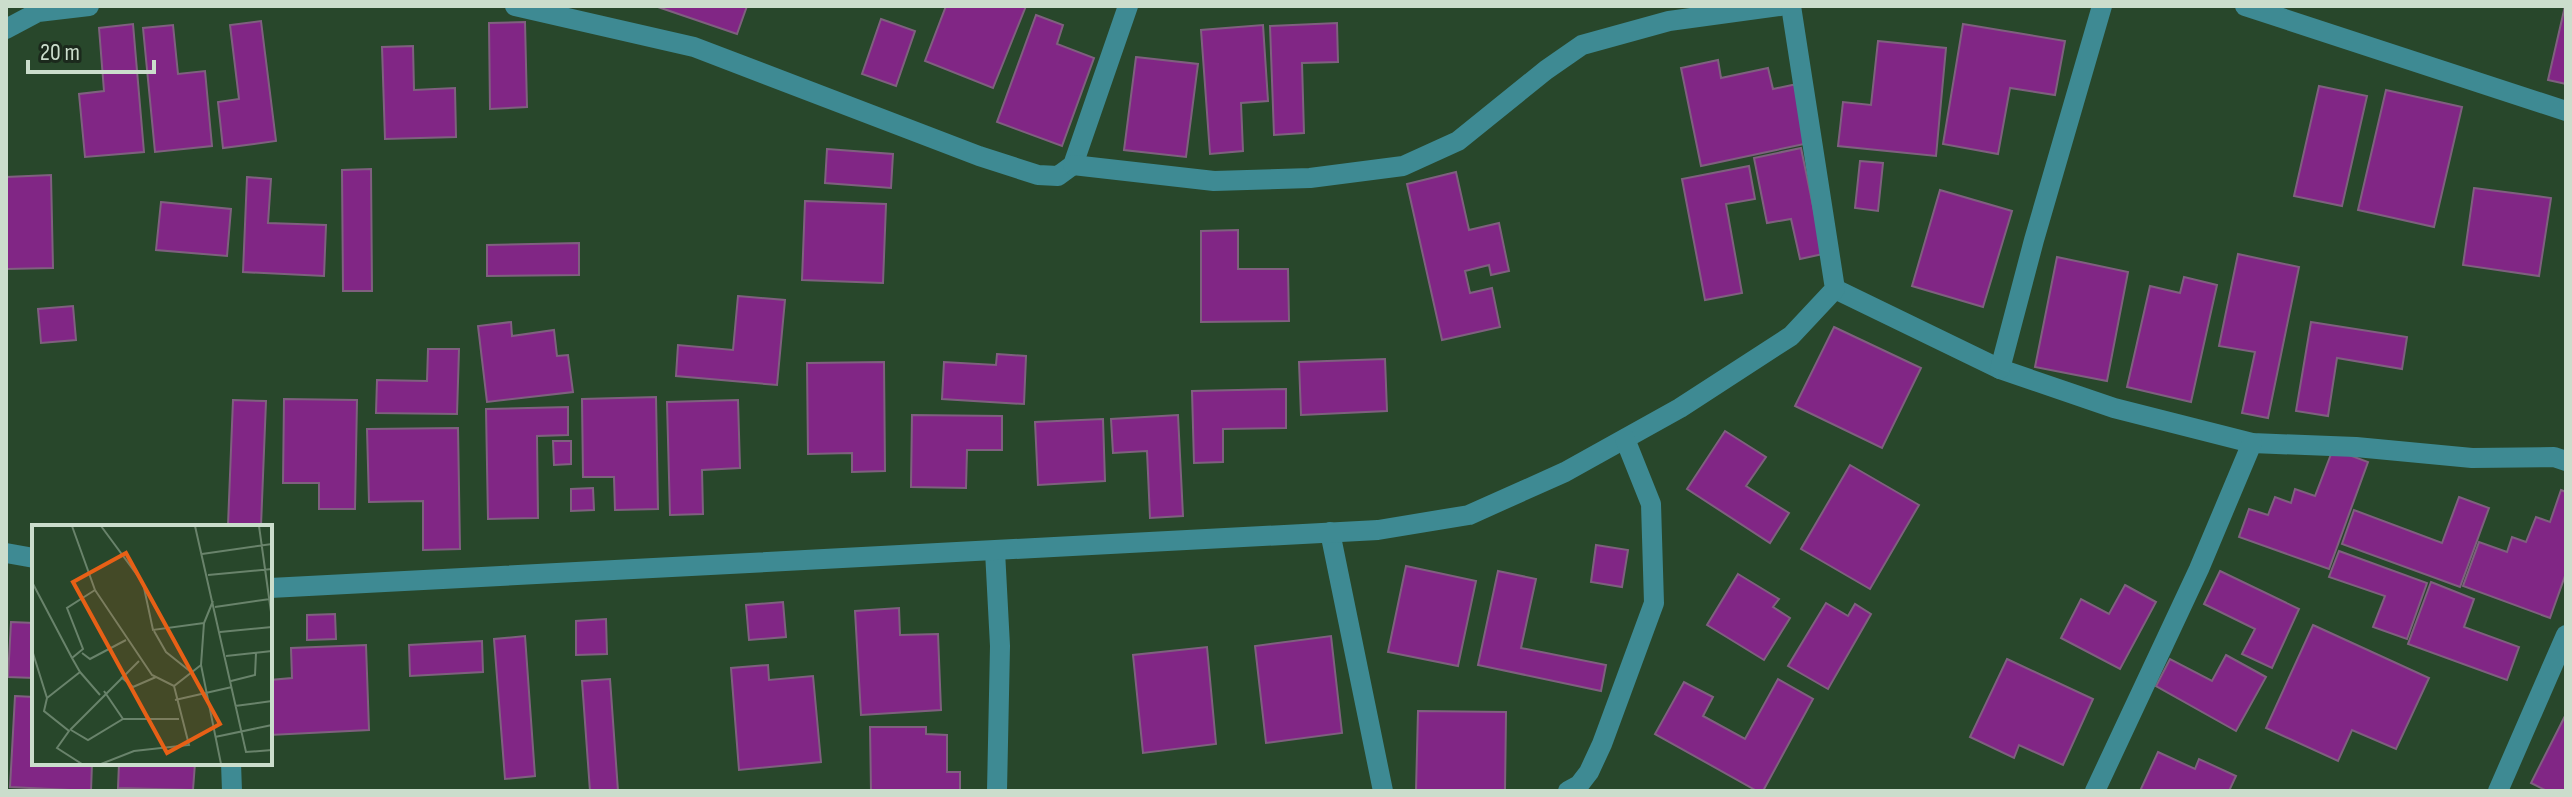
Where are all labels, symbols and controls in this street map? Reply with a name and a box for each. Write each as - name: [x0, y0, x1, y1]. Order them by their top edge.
- scale bar: [28, 24, 154, 74]
- text: 20 m: [40, 38, 80, 67]
- inset map: [32, 525, 272, 765]

